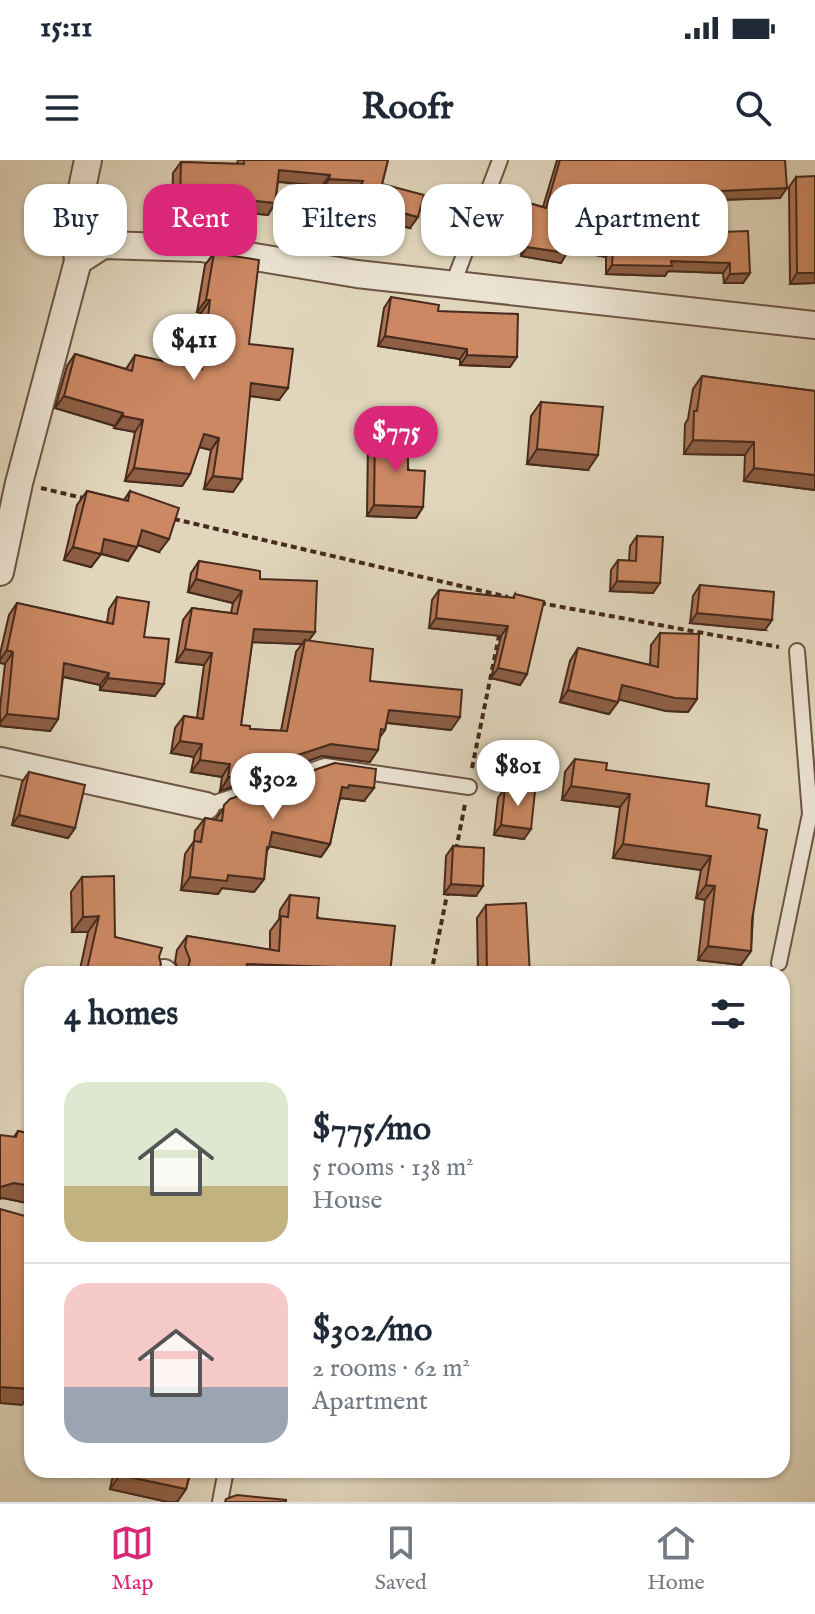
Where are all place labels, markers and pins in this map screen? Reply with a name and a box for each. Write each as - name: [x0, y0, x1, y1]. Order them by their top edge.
- pin: $411: [147, 314, 241, 382]
- pin: $775: [349, 406, 443, 474]
- pin: $801: [471, 740, 565, 808]
- pin: $302: [226, 753, 320, 821]

